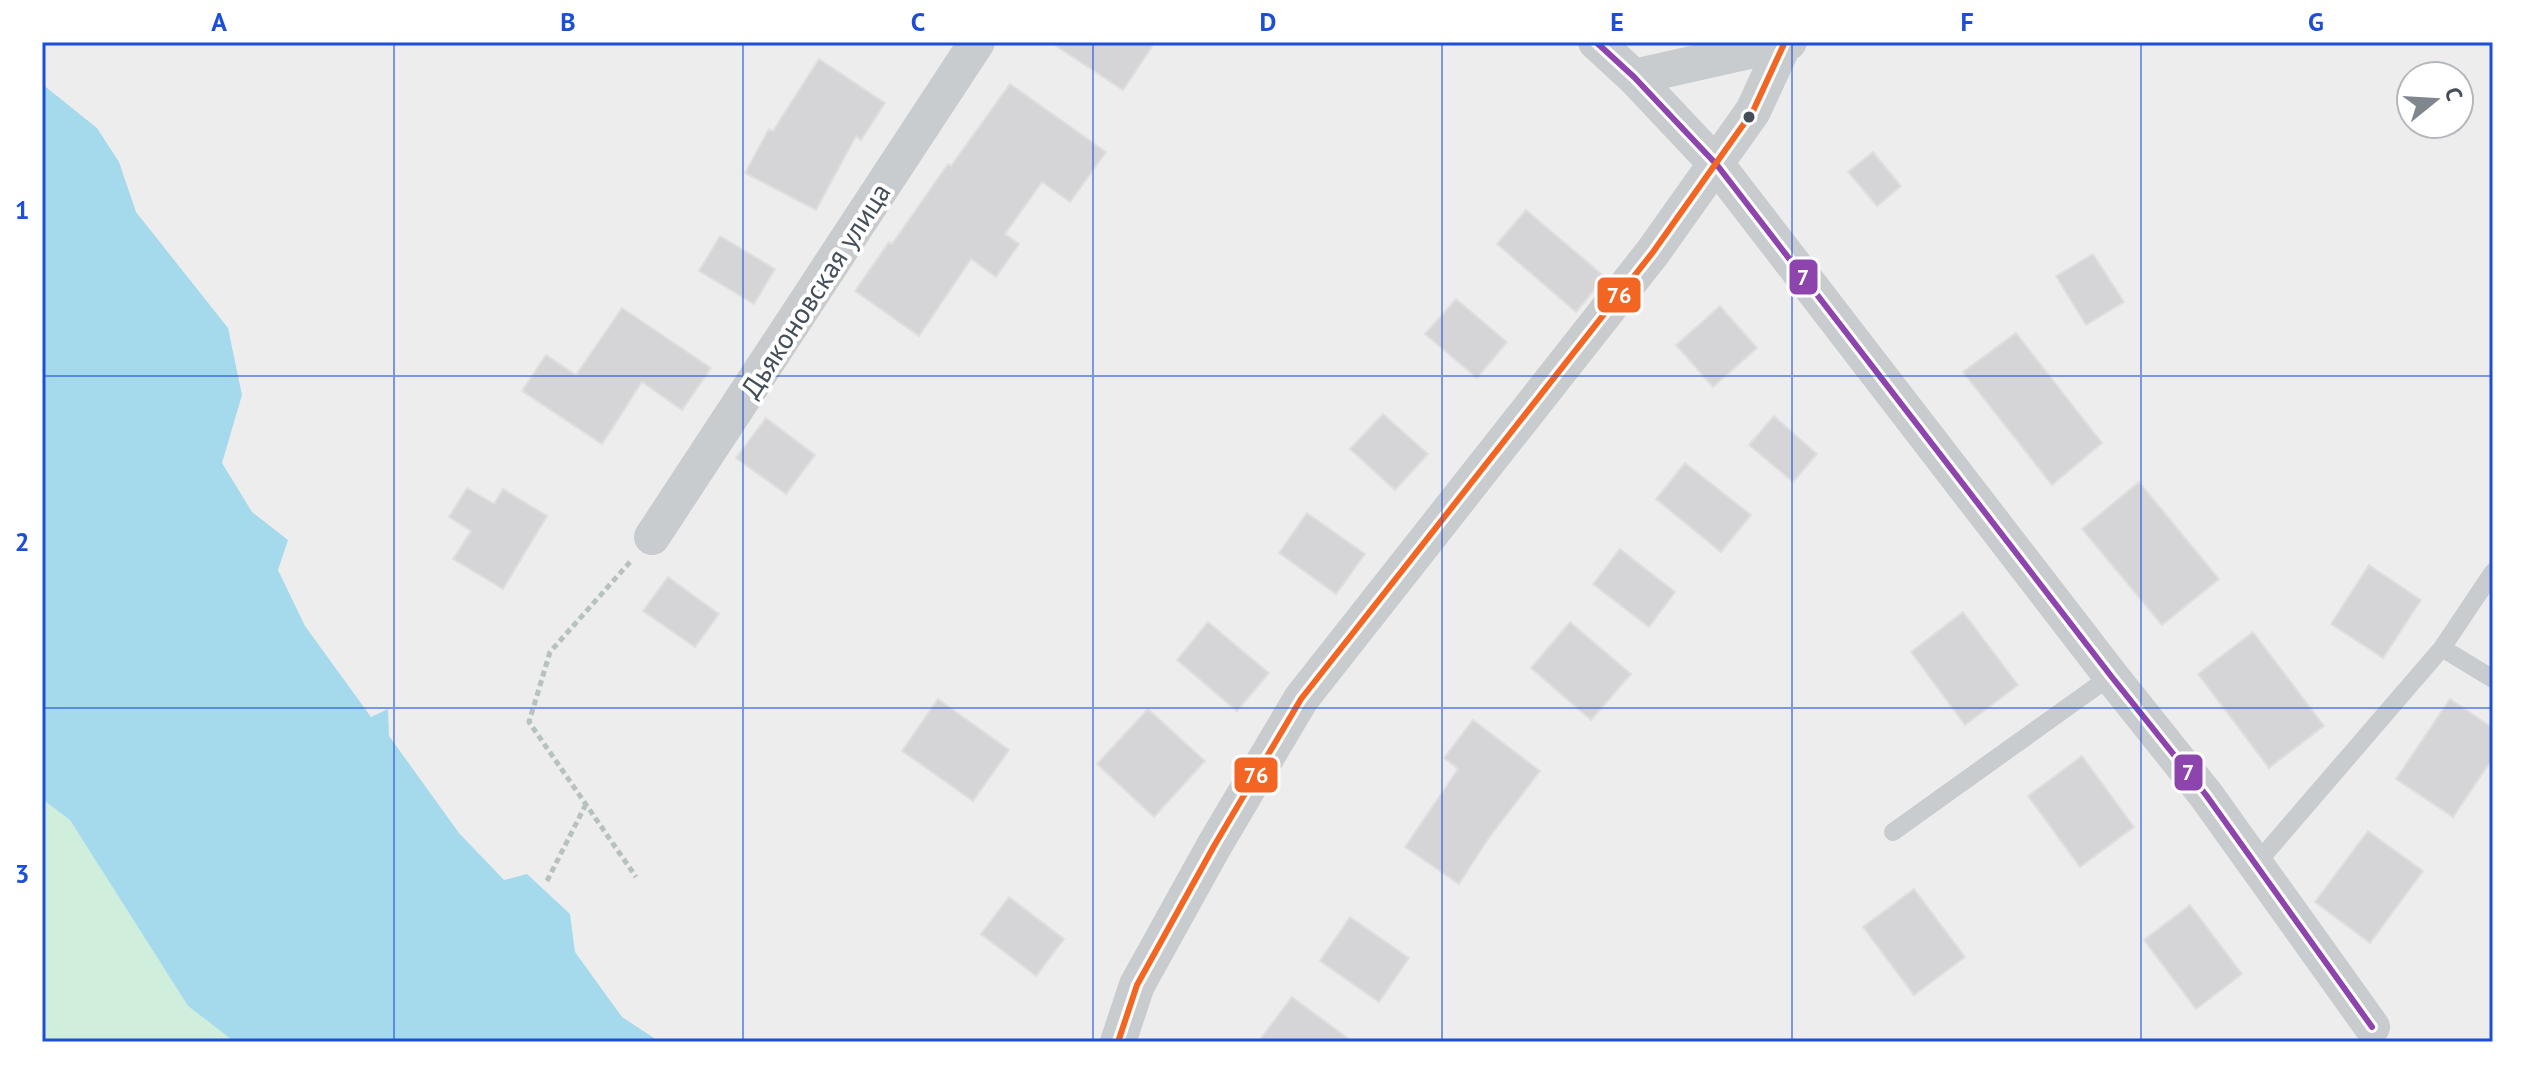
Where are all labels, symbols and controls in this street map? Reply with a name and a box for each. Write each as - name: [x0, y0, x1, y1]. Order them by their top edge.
- text: A: [211, 5, 227, 38]
- text: B: [560, 5, 576, 38]
- text: C: [911, 5, 925, 38]
- text: D: [1260, 5, 1276, 38]
- text: E: [1610, 5, 1624, 38]
- text: F: [1960, 5, 1974, 38]
- text: G: [2308, 5, 2324, 38]
- north arrow: [2395, 60, 2475, 140]
- text: С: [2439, 84, 2469, 104]
- unlabelled marker: [1741, 109, 1757, 125]
- street label: Дьяконовская улица: [732, 175, 898, 405]
- text: 1: [15, 193, 29, 226]
- line badge: 7: [1788, 258, 1819, 296]
- text: 7: [1797, 263, 1809, 291]
- line badge: 76: [1596, 276, 1642, 314]
- text: 76: [1607, 281, 1631, 309]
- text: 2: [15, 525, 29, 558]
- line badge: 7: [2173, 753, 2204, 792]
- line badge: 76: [1233, 756, 1279, 794]
- text: 7: [2182, 758, 2194, 786]
- text: 76: [1244, 761, 1268, 789]
- text: 3: [15, 857, 29, 890]

